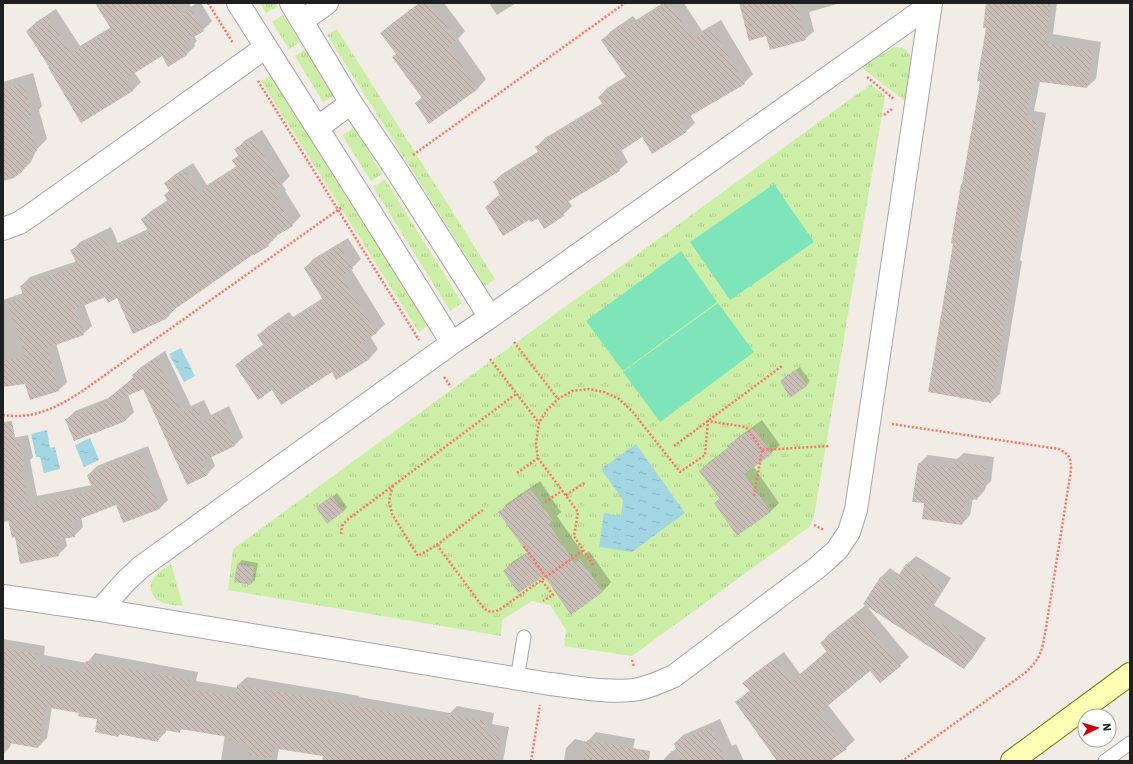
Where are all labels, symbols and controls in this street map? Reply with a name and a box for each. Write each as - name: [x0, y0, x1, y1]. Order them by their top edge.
- north arrow: [1077, 708, 1117, 748]
- text: N: [1100, 723, 1114, 732]

